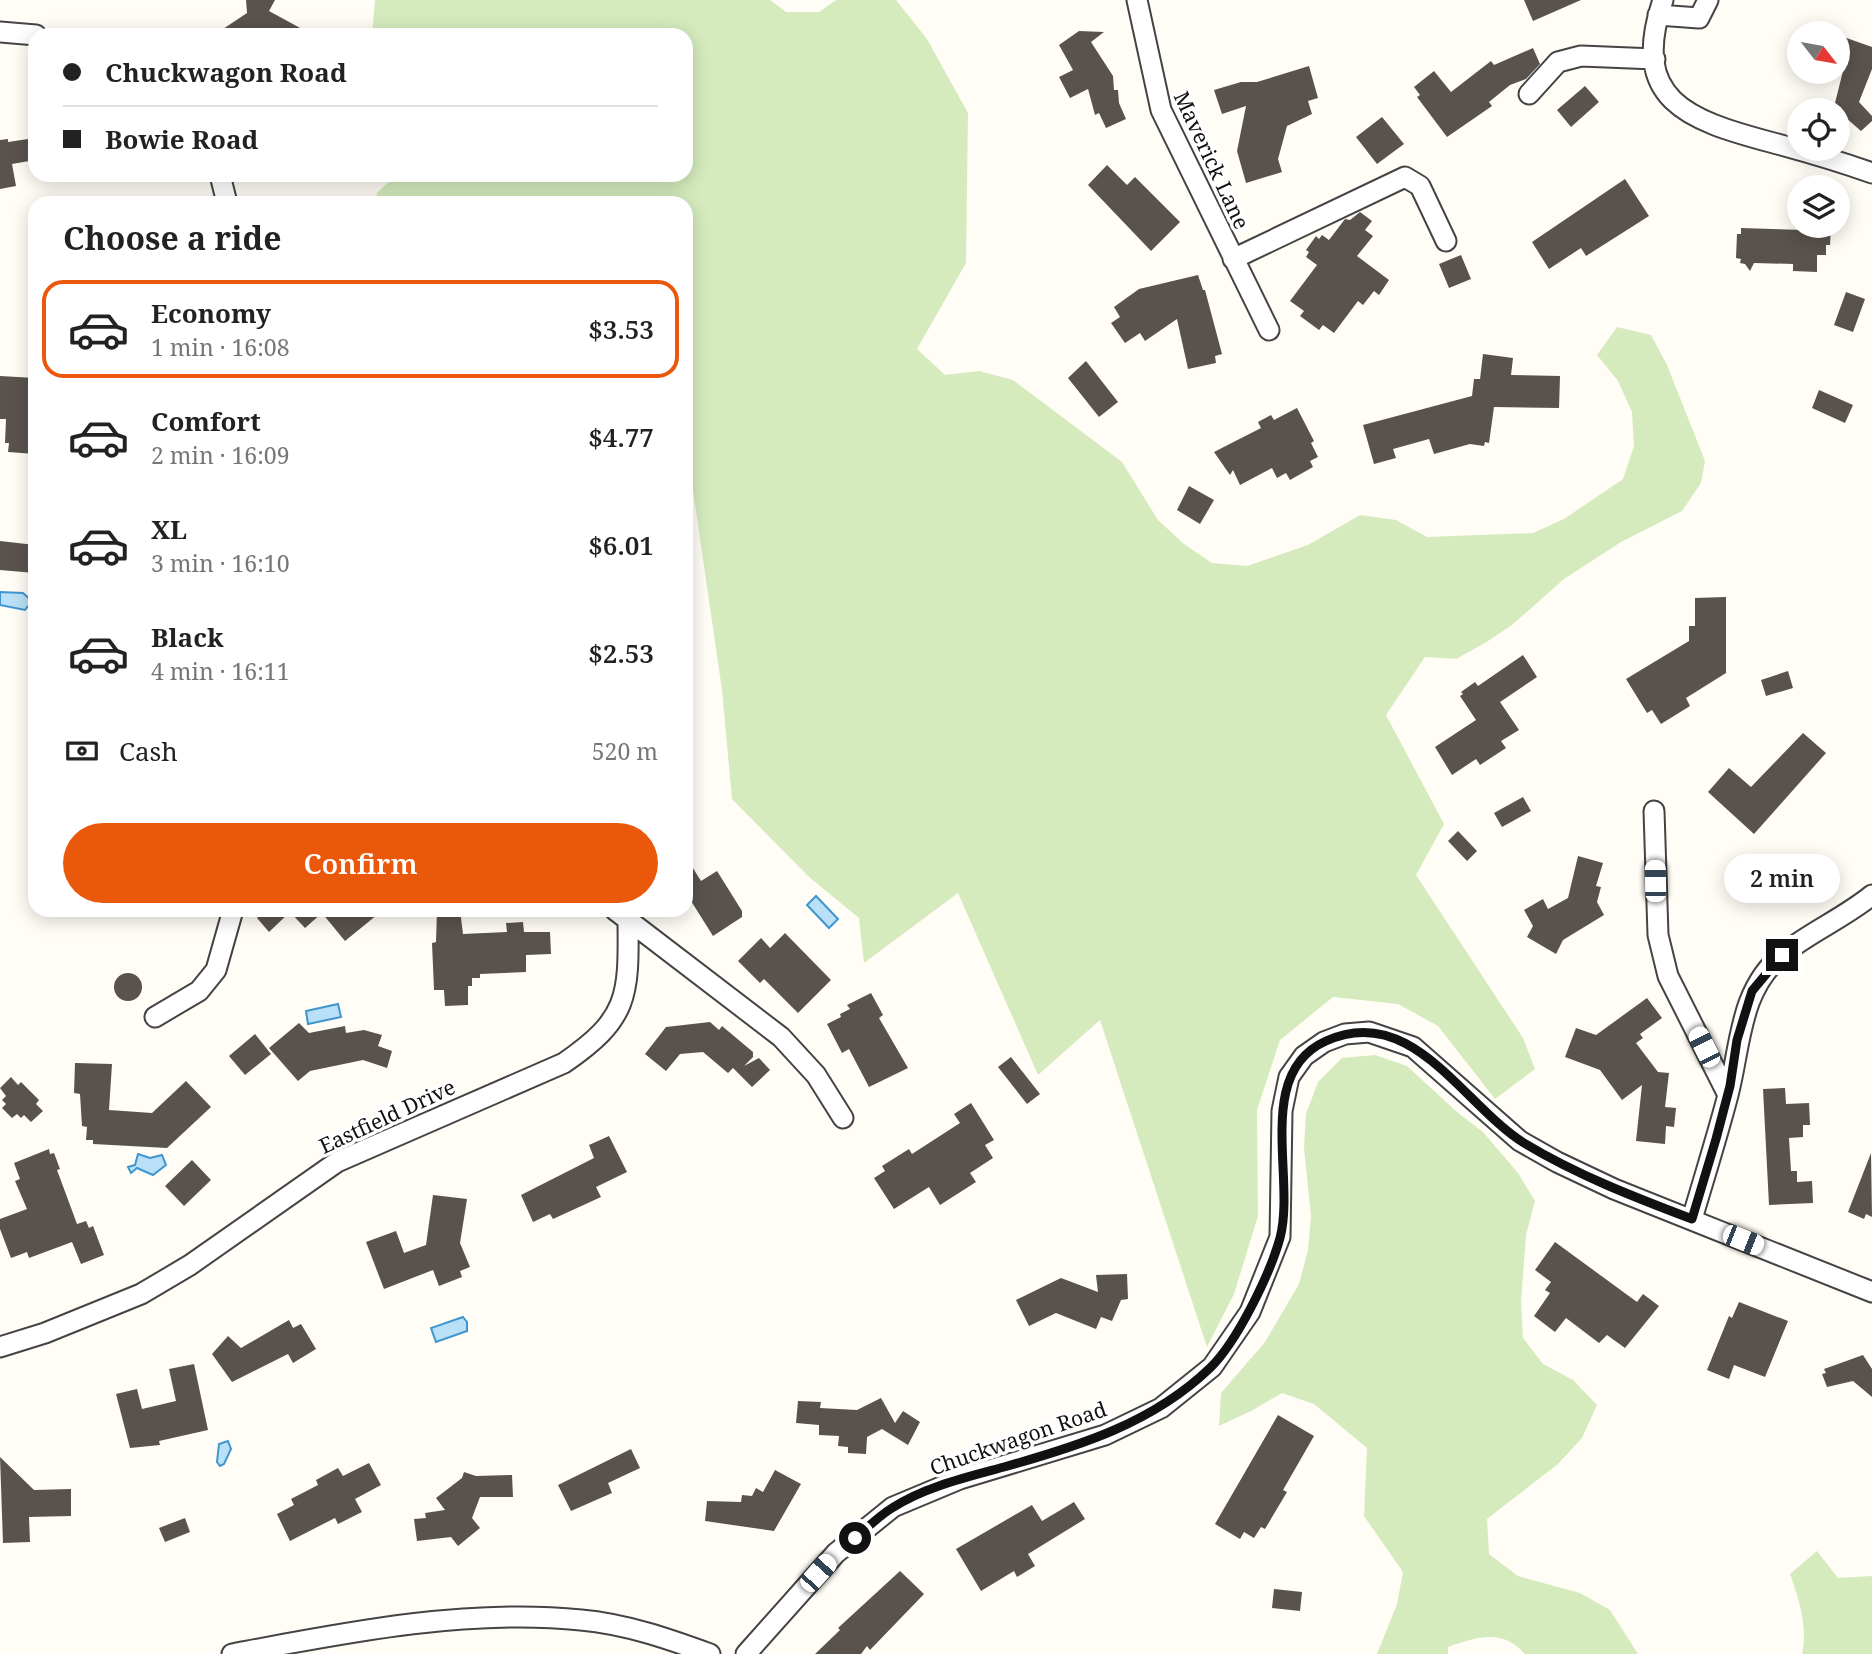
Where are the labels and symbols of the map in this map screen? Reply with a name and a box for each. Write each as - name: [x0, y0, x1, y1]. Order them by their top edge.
- north arrow: [1787, 21, 1850, 84]
- street label: Maverick Lane: [1168, 86, 1256, 234]
- callout: 2 min: [1724, 853, 1840, 902]
- car: [1645, 860, 1666, 902]
- route end: [1766, 939, 1798, 971]
- car: [1686, 1024, 1723, 1070]
- street label: Eastfield Drive: [314, 1072, 460, 1160]
- car: [1720, 1222, 1767, 1258]
- street label: Chuckwagon Road: [926, 1395, 1110, 1481]
- route start: [839, 1522, 871, 1554]
- car: [797, 1550, 840, 1596]

